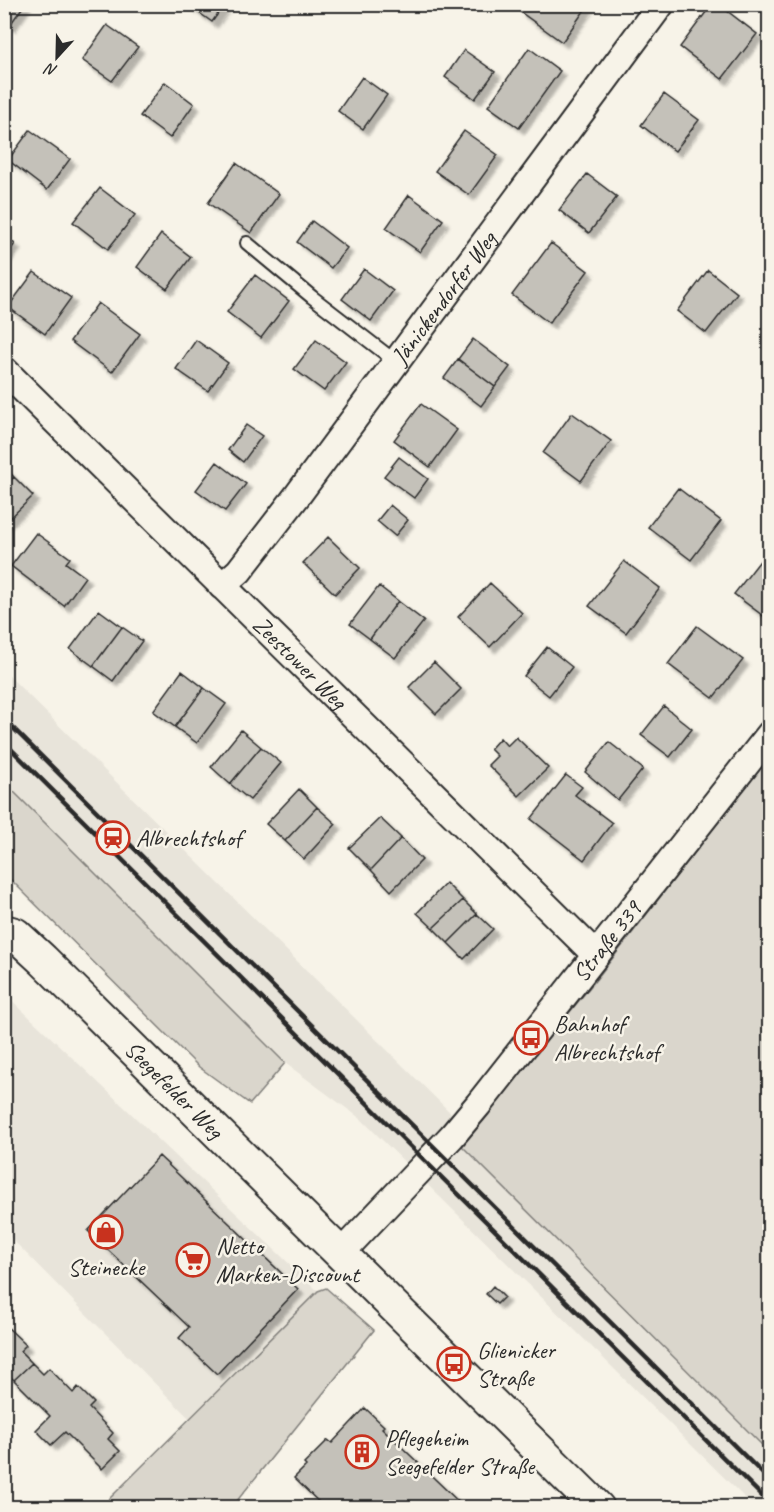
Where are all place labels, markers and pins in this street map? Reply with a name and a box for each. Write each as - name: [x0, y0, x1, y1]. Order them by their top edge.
- station icon: Albrechtshof: [95, 820, 131, 856]
- place label: Albrechtshof: [136, 823, 247, 853]
- place label: Bahnhof Albrechtshof: [554, 1009, 665, 1067]
- bus stop icon: Bahnhof Albrechtshof: [513, 1020, 549, 1056]
- shop icon: Steinecke: [88, 1214, 124, 1250]
- place label: Netto Marken-Discount: [216, 1231, 361, 1289]
- supermarket icon: Netto Marken-Discount: [175, 1242, 211, 1278]
- place label: Steinecke: [68, 1252, 147, 1282]
- place label: Glienicker Straße: [477, 1335, 557, 1393]
- bus stop icon: Glienicker Straße: [436, 1346, 472, 1382]
- place label: Pflegeheim Seegefelder Straße: [385, 1423, 536, 1481]
- building icon: Pflegeheim Seegefelder Straße: [344, 1434, 380, 1470]

